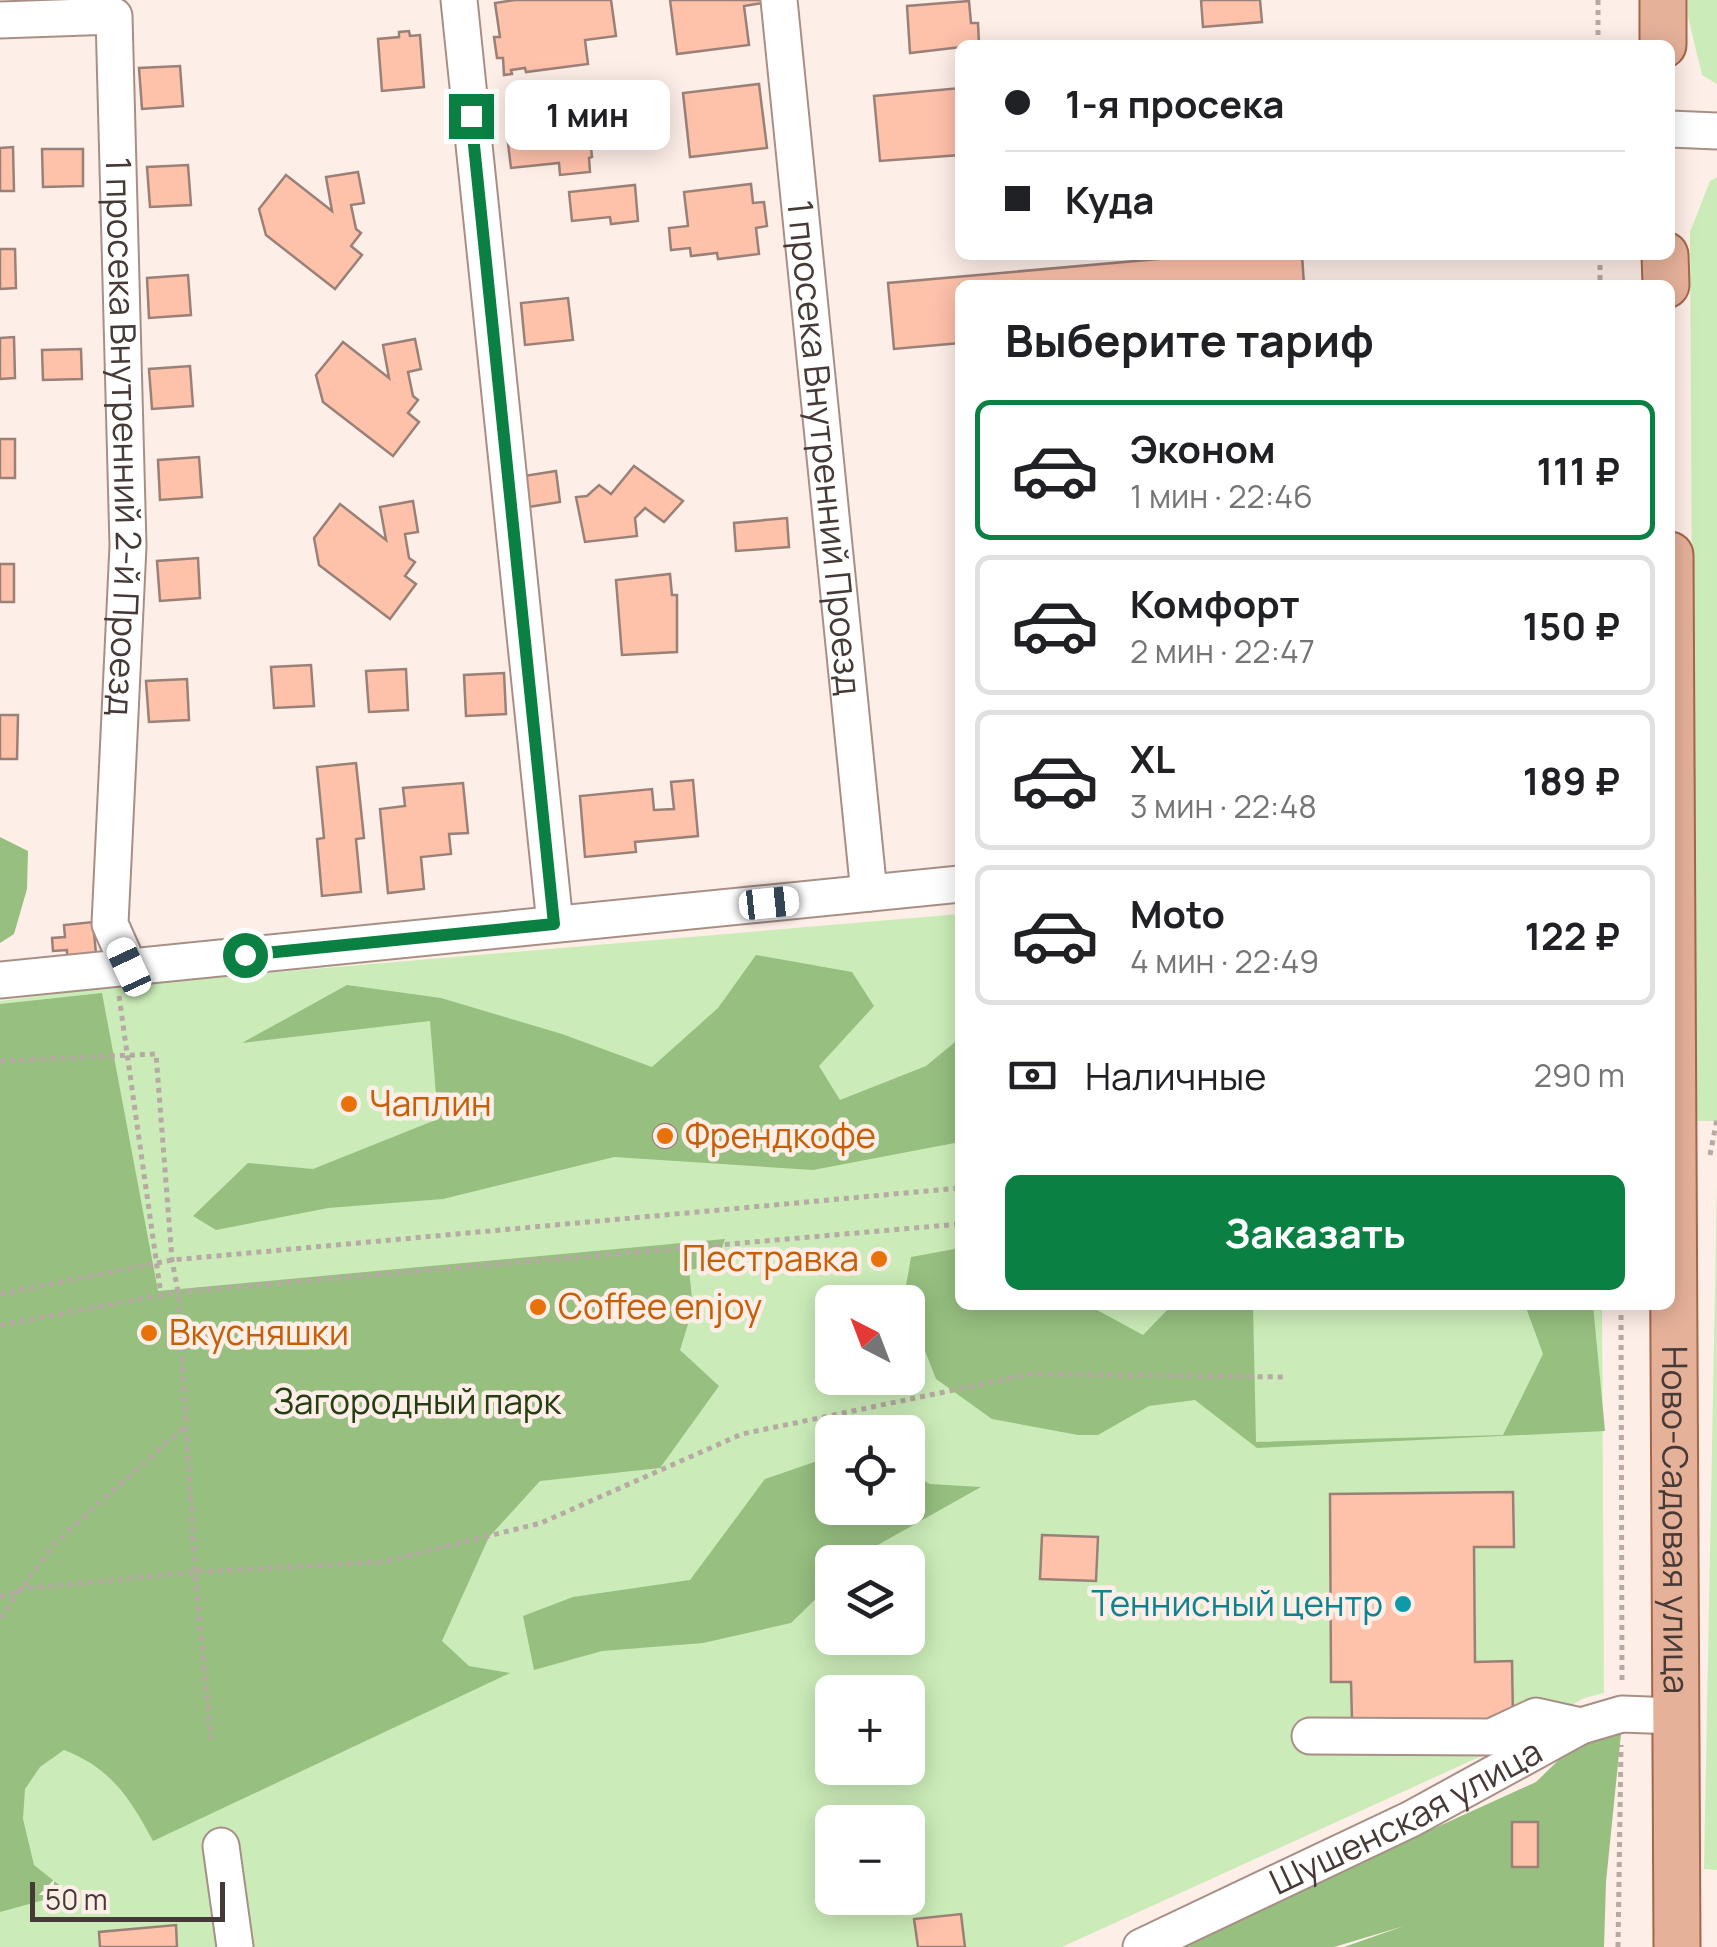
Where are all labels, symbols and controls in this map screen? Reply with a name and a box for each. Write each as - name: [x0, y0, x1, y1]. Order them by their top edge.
- text: 1-я просека: [1065, 77, 1284, 129]
- callout: 1 мин: [506, 81, 671, 151]
- text: 1 мин: [546, 93, 629, 137]
- route end: [449, 94, 494, 139]
- street label: 1 просека Внутренний 2-й Проезд: [95, 157, 153, 717]
- text: Куда: [1065, 173, 1154, 225]
- street label: 1 просека Внутренний Проезд: [776, 198, 874, 698]
- text: Выберите тариф: [1005, 309, 1374, 371]
- text: Эконом: [1130, 422, 1276, 474]
- icon: car: [1010, 425, 1100, 515]
- text: 111 ₽: [1536, 444, 1620, 496]
- text: 1 мин · 22:46: [1130, 474, 1313, 518]
- text: Комфорт: [1130, 577, 1300, 629]
- icon: car: [1010, 580, 1100, 670]
- text: 150 ₽: [1522, 599, 1620, 651]
- text: 2 мин · 22:47: [1130, 629, 1315, 673]
- text: XL: [1130, 732, 1175, 784]
- icon: car: [1010, 735, 1100, 825]
- text: 189 ₽: [1523, 754, 1620, 806]
- text: 3 мин · 22:48: [1130, 784, 1317, 828]
- car: [738, 885, 800, 921]
- text: Moto: [1130, 887, 1225, 939]
- icon: car: [1010, 890, 1100, 980]
- text: 122 ₽: [1524, 909, 1620, 961]
- car: [103, 933, 155, 1001]
- route start: [223, 933, 268, 978]
- text: 4 мин · 22:49: [1130, 939, 1319, 983]
- icon: cash: [1005, 1048, 1060, 1103]
- text: Наличные: [1085, 1049, 1266, 1101]
- text: 290 m: [1534, 1053, 1625, 1097]
- place label: Чаплин: [369, 1079, 492, 1127]
- marker: Чаплин: [338, 1093, 360, 1115]
- place label: Френдкофе: [685, 1111, 876, 1159]
- marker: Френдкофе: [654, 1125, 676, 1147]
- button: Заказать: [1005, 1175, 1625, 1290]
- place label: Пестравка: [682, 1234, 859, 1282]
- marker: Пестравка: [868, 1248, 890, 1270]
- place label: Coffee enjoy: [558, 1282, 762, 1330]
- north arrow: [815, 1285, 925, 1395]
- map controls: [815, 1285, 925, 1915]
- marker: Coffee enjoy: [527, 1296, 549, 1318]
- place label: Вкусняшки: [169, 1308, 349, 1356]
- marker: Вкусняшки: [138, 1322, 160, 1344]
- street label: Ново-Садовая улица: [1651, 1346, 1701, 1694]
- park label: Загородный парк: [273, 1377, 563, 1425]
- button: locate: [815, 1415, 925, 1525]
- button: layers: [815, 1545, 925, 1655]
- place label: Теннисный центр: [1091, 1579, 1383, 1627]
- marker: Теннисный центр: [1392, 1593, 1414, 1615]
- button: +: [815, 1675, 925, 1785]
- street label: Шушенская улица: [1262, 1727, 1550, 1906]
- button: −: [815, 1805, 925, 1915]
- scale bar: [30, 1877, 225, 1922]
- text: 50 m: [45, 1880, 108, 1918]

